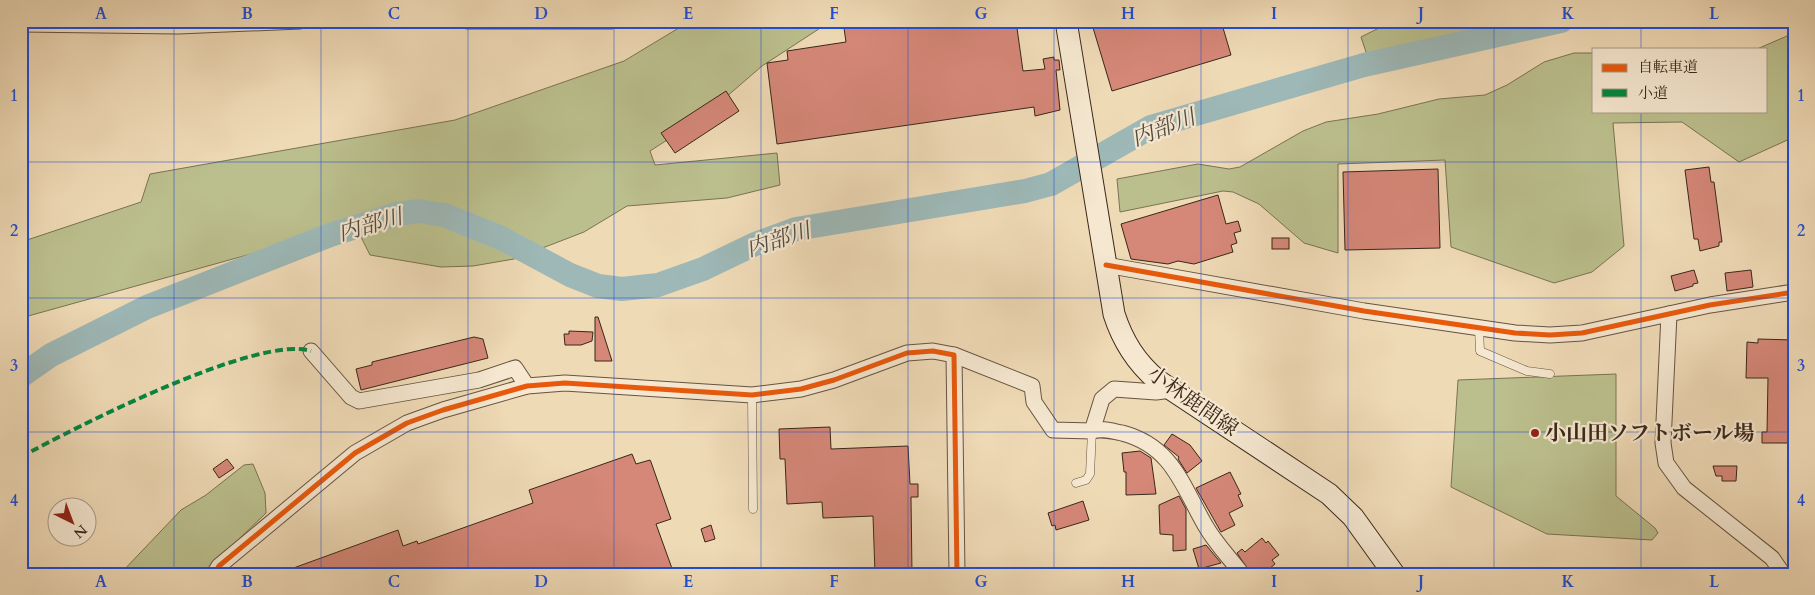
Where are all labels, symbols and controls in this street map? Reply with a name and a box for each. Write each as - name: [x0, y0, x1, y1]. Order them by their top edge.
- text: A: [95, 3, 107, 25]
- text: B: [241, 3, 253, 25]
- text: C: [388, 3, 400, 25]
- text: D: [534, 3, 548, 25]
- text: E: [683, 3, 693, 25]
- text: F: [829, 3, 839, 25]
- text: G: [974, 3, 988, 25]
- text: H: [1121, 3, 1135, 25]
- text: I: [1271, 3, 1277, 25]
- text: J: [1416, 3, 1424, 25]
- text: K: [1562, 3, 1575, 25]
- text: L: [1709, 3, 1720, 25]
- legend: [1592, 48, 1768, 112]
- text: 自転車道: [1638, 57, 1698, 77]
- text: 小道: [1638, 83, 1668, 103]
- text: 1: [10, 85, 18, 107]
- text: 1: [1797, 85, 1805, 107]
- water label: 内部川: [1127, 101, 1201, 154]
- water label: 内部川: [334, 201, 408, 248]
- water label: 内部川: [742, 215, 816, 264]
- text: 2: [10, 220, 18, 242]
- text: 2: [1797, 220, 1805, 242]
- text: 3: [10, 355, 18, 377]
- text: 3: [1797, 355, 1805, 377]
- street label: 小林鹿間線: [1141, 359, 1244, 443]
- place label: 小山田ソフトボール場: [1545, 419, 1755, 448]
- marker: 小山田ソフトボール場: [1529, 427, 1541, 439]
- text: 4: [10, 490, 18, 512]
- text: 4: [1797, 490, 1805, 512]
- north arrow: [48, 498, 98, 548]
- text: N: [69, 520, 91, 542]
- text: A: [95, 571, 107, 593]
- text: B: [241, 571, 253, 593]
- text: C: [388, 571, 400, 593]
- text: D: [534, 571, 548, 593]
- text: E: [683, 571, 693, 593]
- text: F: [829, 571, 839, 593]
- text: G: [974, 571, 988, 593]
- text: H: [1121, 571, 1135, 593]
- text: I: [1271, 571, 1277, 593]
- text: J: [1416, 571, 1424, 593]
- text: K: [1562, 571, 1575, 593]
- text: L: [1709, 571, 1720, 593]

